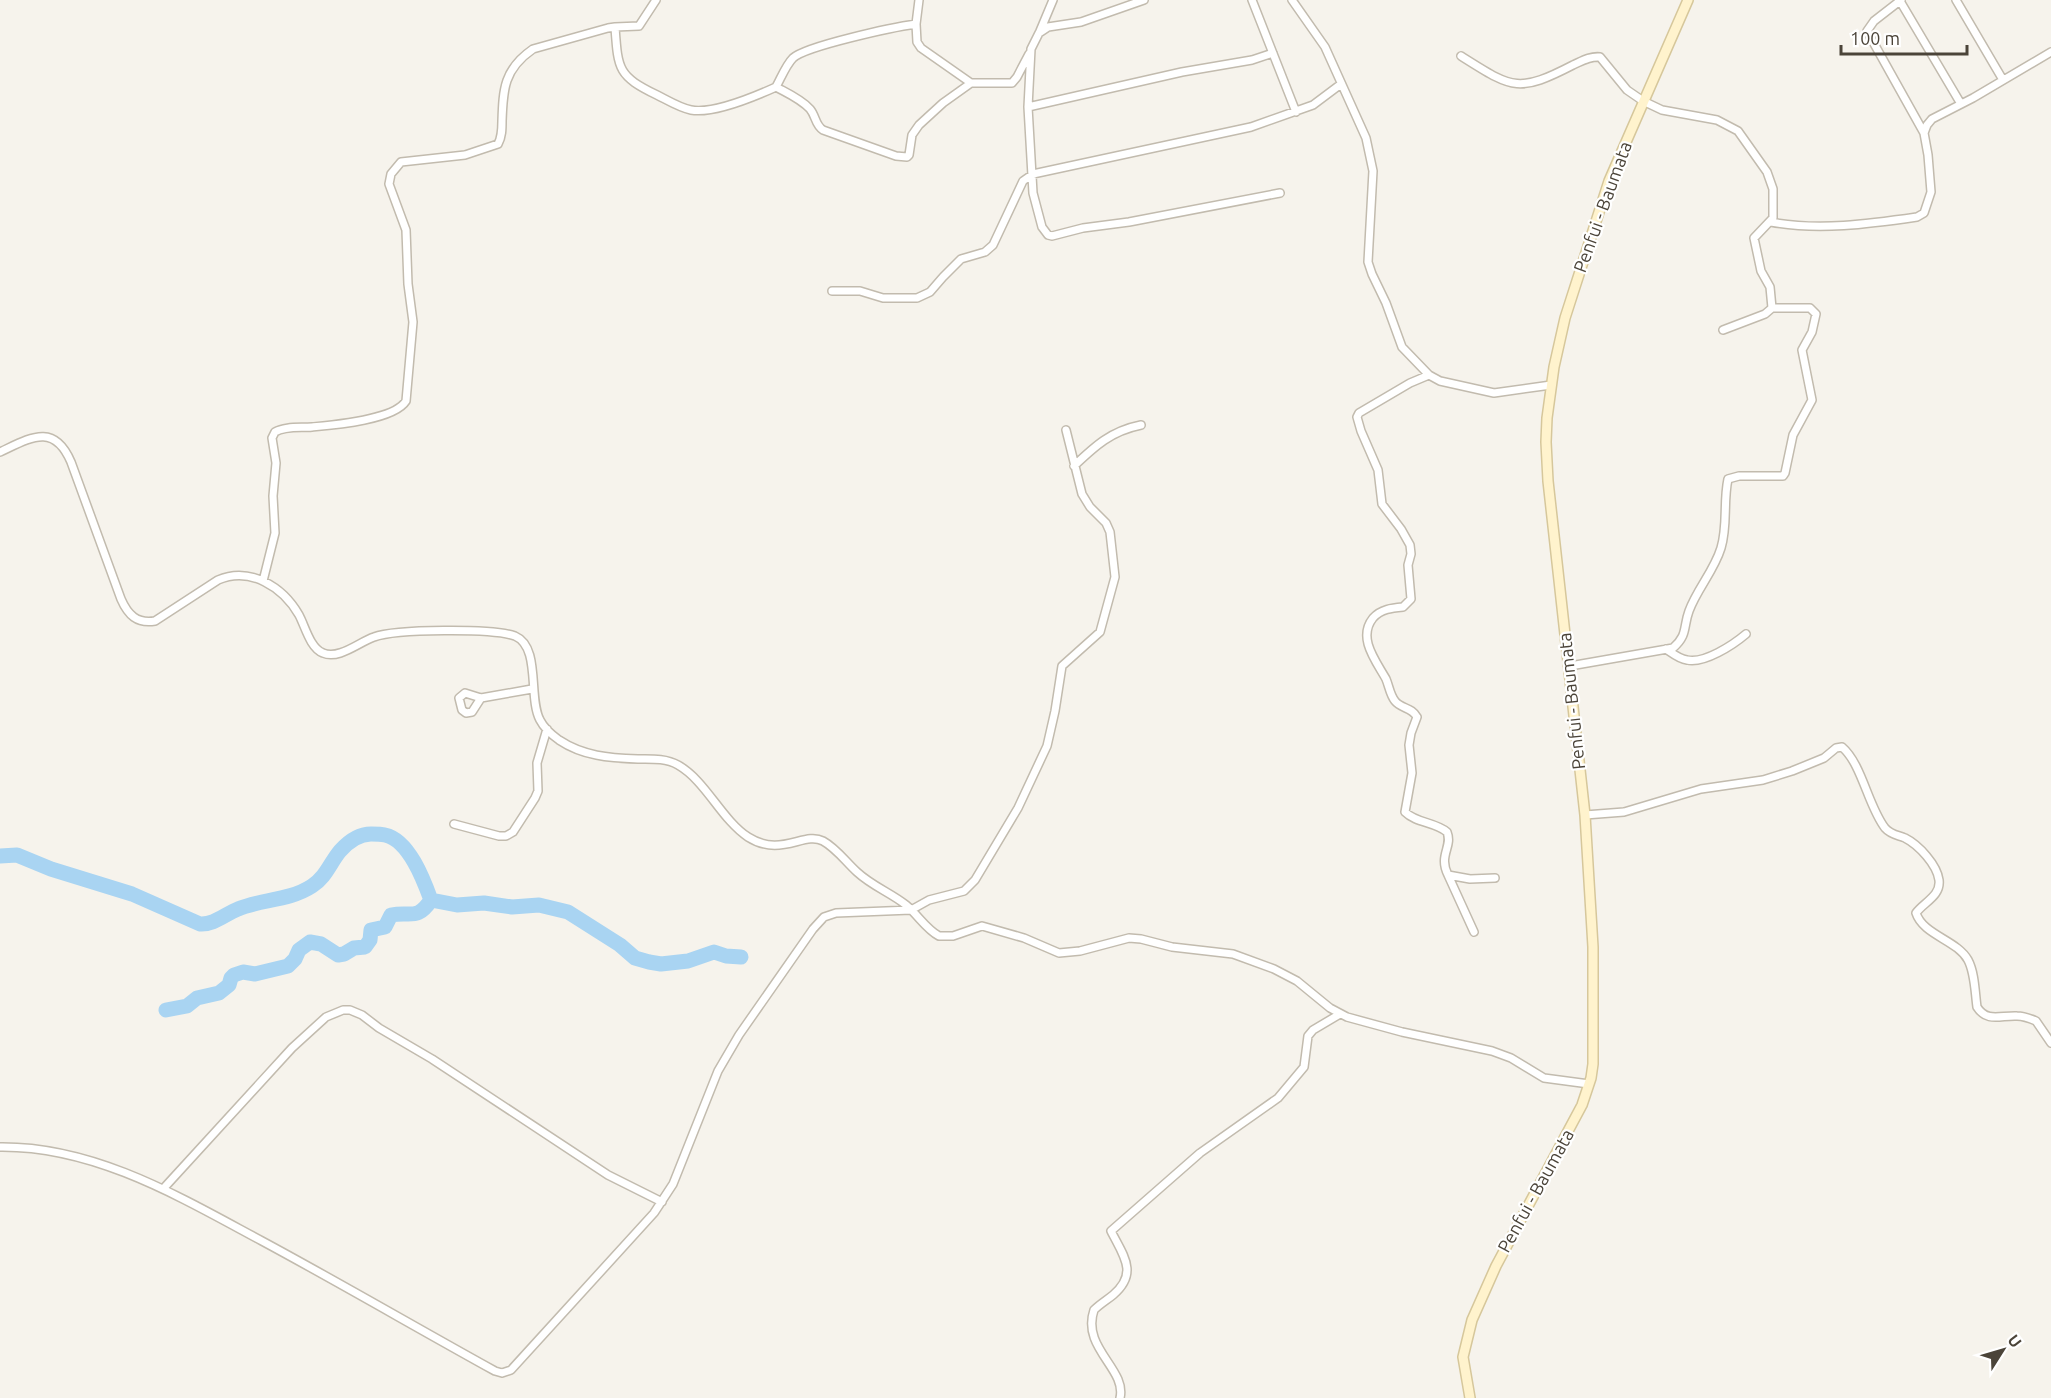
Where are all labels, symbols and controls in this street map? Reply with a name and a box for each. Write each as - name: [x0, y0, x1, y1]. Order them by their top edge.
- scale bar: [1841, 18, 1967, 56]
- text: 100 m: [1850, 28, 1900, 48]
- street label: Penfui - Baumata: [1569, 139, 1635, 275]
- street label: Penfui - Baumata: [1554, 632, 1588, 771]
- street label: Penfui - Baumata: [1493, 1125, 1577, 1256]
- north arrow: [1973, 1320, 2033, 1380]
- text: U: [2004, 1331, 2026, 1351]

